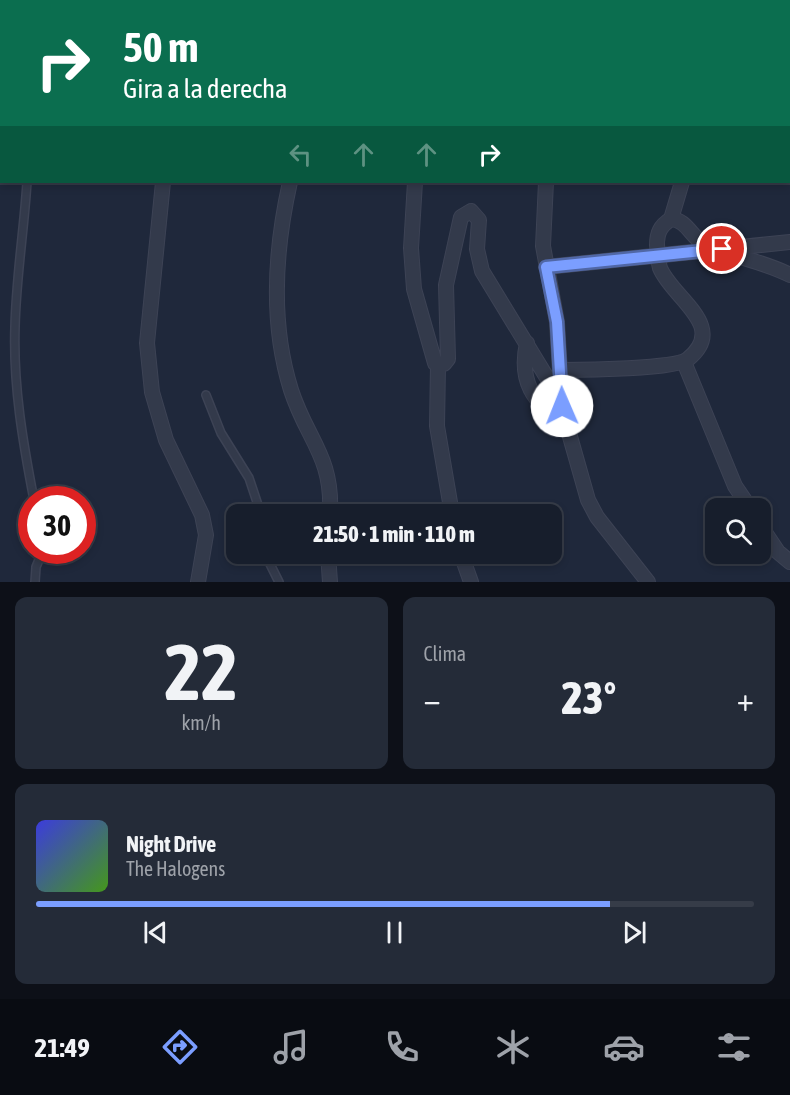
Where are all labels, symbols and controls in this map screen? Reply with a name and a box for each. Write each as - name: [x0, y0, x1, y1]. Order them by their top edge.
- text: 50 m: [123, 23, 198, 71]
- icon: right: [24, 24, 102, 102]
- text: Gira a la derecha: [123, 73, 288, 104]
- icon: left: [284, 138, 317, 171]
- icon: ahead: [347, 138, 380, 171]
- icon: ahead: [410, 138, 443, 171]
- icon: right: [473, 138, 506, 171]
- pin: [696, 223, 747, 274]
- icon: arrive: [705, 232, 738, 265]
- position arrow: [530, 374, 594, 438]
- speed limit sign: 30: [18, 486, 96, 564]
- map controls: [705, 498, 771, 564]
- button: search: [705, 498, 771, 564]
- text: 21:50 · 1 min · 110 m: [313, 521, 475, 547]
- text: 22: [165, 627, 238, 717]
- text: Clima: [424, 642, 466, 665]
- text: 23°: [561, 672, 616, 724]
- text: −: [424, 680, 441, 718]
- text: +: [737, 680, 754, 718]
- text: km/h: [181, 711, 221, 734]
- text: Night Drive: [126, 831, 216, 857]
- text: The Halogens: [126, 857, 225, 880]
- icon: previous: [139, 916, 172, 949]
- icon: pause: [378, 916, 411, 949]
- icon: next: [618, 916, 651, 949]
- icon: directions: [159, 1026, 201, 1068]
- icon: music: [270, 1026, 312, 1068]
- icon: phone: [381, 1026, 423, 1068]
- icon: climate: [492, 1026, 534, 1068]
- icon: car: [603, 1026, 645, 1068]
- icon: filters: [713, 1026, 755, 1068]
- text: 21:49: [34, 1032, 90, 1063]

